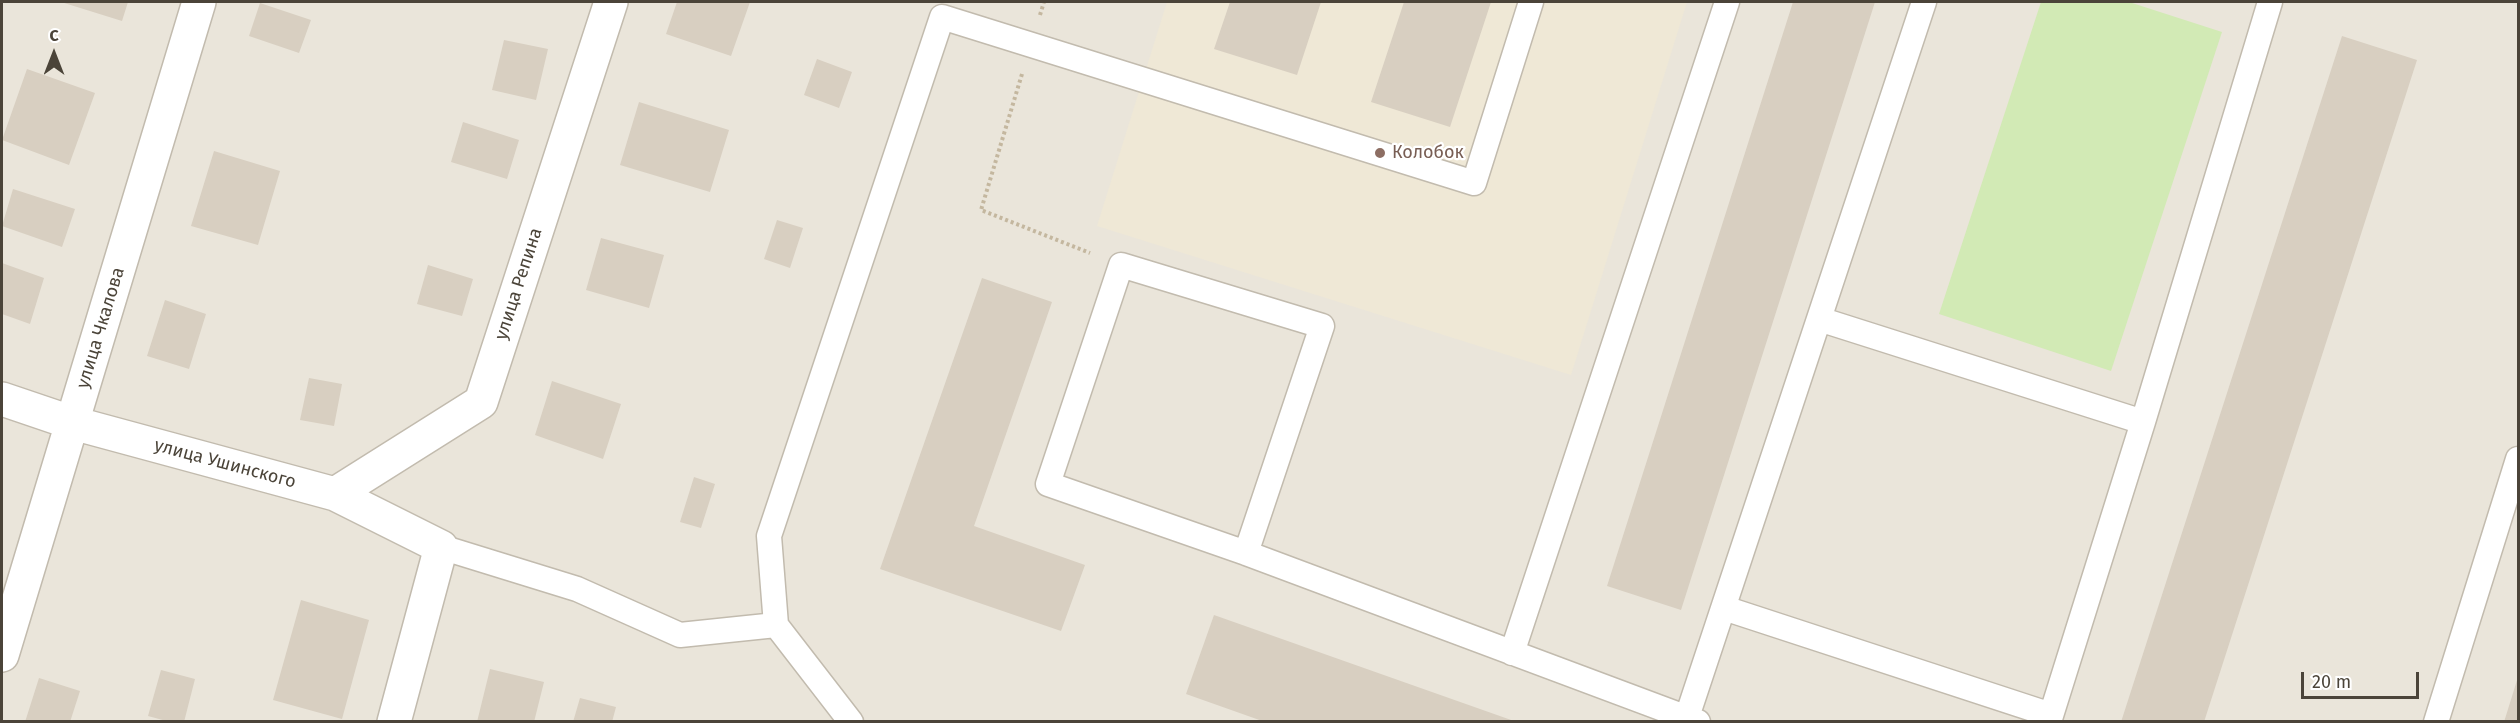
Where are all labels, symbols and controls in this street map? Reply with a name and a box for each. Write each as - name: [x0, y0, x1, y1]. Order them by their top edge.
- north arrow: [24, 24, 84, 84]
- text: С: [49, 26, 59, 45]
- place label: Колобок: [1392, 142, 1464, 164]
- marker: Колобок: [1373, 146, 1387, 160]
- street label: улица Репина: [491, 225, 547, 343]
- street label: улица Чкалова: [72, 265, 130, 391]
- street label: улица Ушинского: [152, 435, 298, 493]
- scale bar: [2304, 660, 2422, 698]
- text: 20 m: [2312, 671, 2351, 693]

